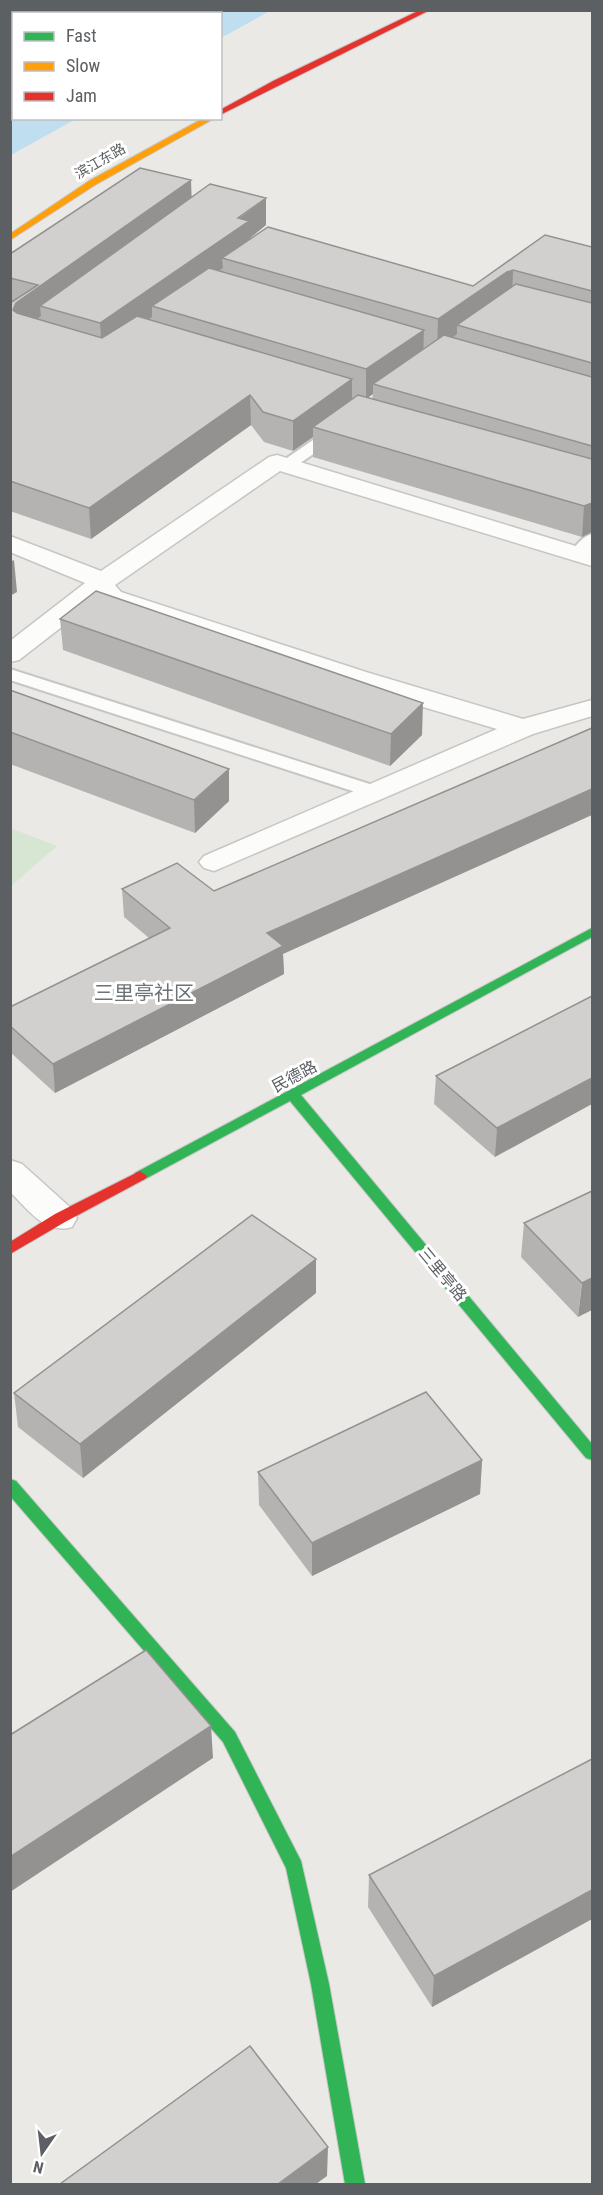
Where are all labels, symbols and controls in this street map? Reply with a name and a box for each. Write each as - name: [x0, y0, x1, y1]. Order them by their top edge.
- legend: [12, 12, 222, 120]
- text: Fast: [66, 25, 97, 46]
- text: Slow: [66, 55, 101, 76]
- text: Jam: [66, 85, 97, 106]
- street label: 滨江东路: [72, 140, 128, 182]
- district label: 三里亭社区: [94, 981, 194, 1005]
- street label: 民德路: [269, 1057, 320, 1096]
- street label: 三里亭路: [415, 1244, 470, 1305]
- north arrow: [12, 2123, 72, 2183]
- text: N: [31, 2157, 46, 2177]

